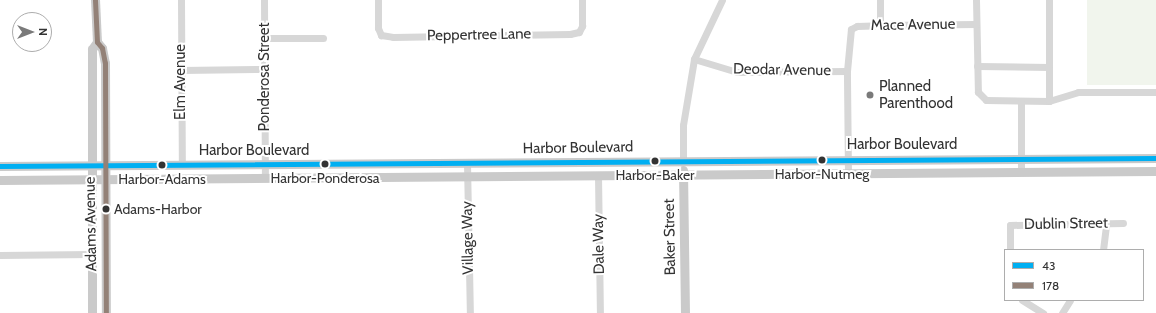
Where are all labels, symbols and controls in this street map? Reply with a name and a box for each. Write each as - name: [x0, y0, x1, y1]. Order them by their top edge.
- north arrow: [12, 12, 52, 52]
- street label: Mace Avenue: [871, 15, 955, 35]
- street label: Ponderosa Street: [256, 22, 274, 132]
- street label: Peppertree Lane: [427, 25, 531, 45]
- text: N: [36, 28, 50, 36]
- street label: Elm Avenue: [172, 44, 190, 120]
- street label: Deodar Avenue: [733, 60, 831, 80]
- place label: Planned Parenthood: [879, 77, 953, 112]
- marker: Planned Parenthood: [864, 89, 876, 101]
- street label: Harbor Boulevard: [847, 136, 957, 154]
- street label: Harbor Boulevard: [523, 138, 633, 158]
- street label: Harbor Boulevard: [199, 142, 309, 160]
- marker: Harbor-Nutmeg: [817, 155, 827, 165]
- marker: Harbor-Baker: [650, 156, 660, 166]
- marker: Harbor-Ponderosa: [320, 159, 330, 169]
- marker: Harbor-Adams: [157, 160, 167, 170]
- place label: Harbor-Nutmeg: [775, 166, 869, 182]
- place label: Harbor-Baker: [615, 167, 695, 183]
- place label: Harbor-Ponderosa: [270, 170, 380, 186]
- place label: Harbor-Adams: [118, 171, 206, 187]
- street label: Adams Avenue: [81, 176, 101, 272]
- street label: Baker Street: [660, 198, 680, 276]
- place label: Adams-Harbor: [114, 201, 202, 217]
- street label: Village Way: [458, 201, 478, 275]
- marker: Adams-Harbor: [101, 204, 111, 214]
- street label: Dale Way: [589, 214, 609, 274]
- street label: Dublin Street: [1024, 214, 1108, 234]
- legend: [1004, 249, 1144, 301]
- text: 43: [1042, 258, 1055, 273]
- text: 178: [1042, 278, 1059, 293]

